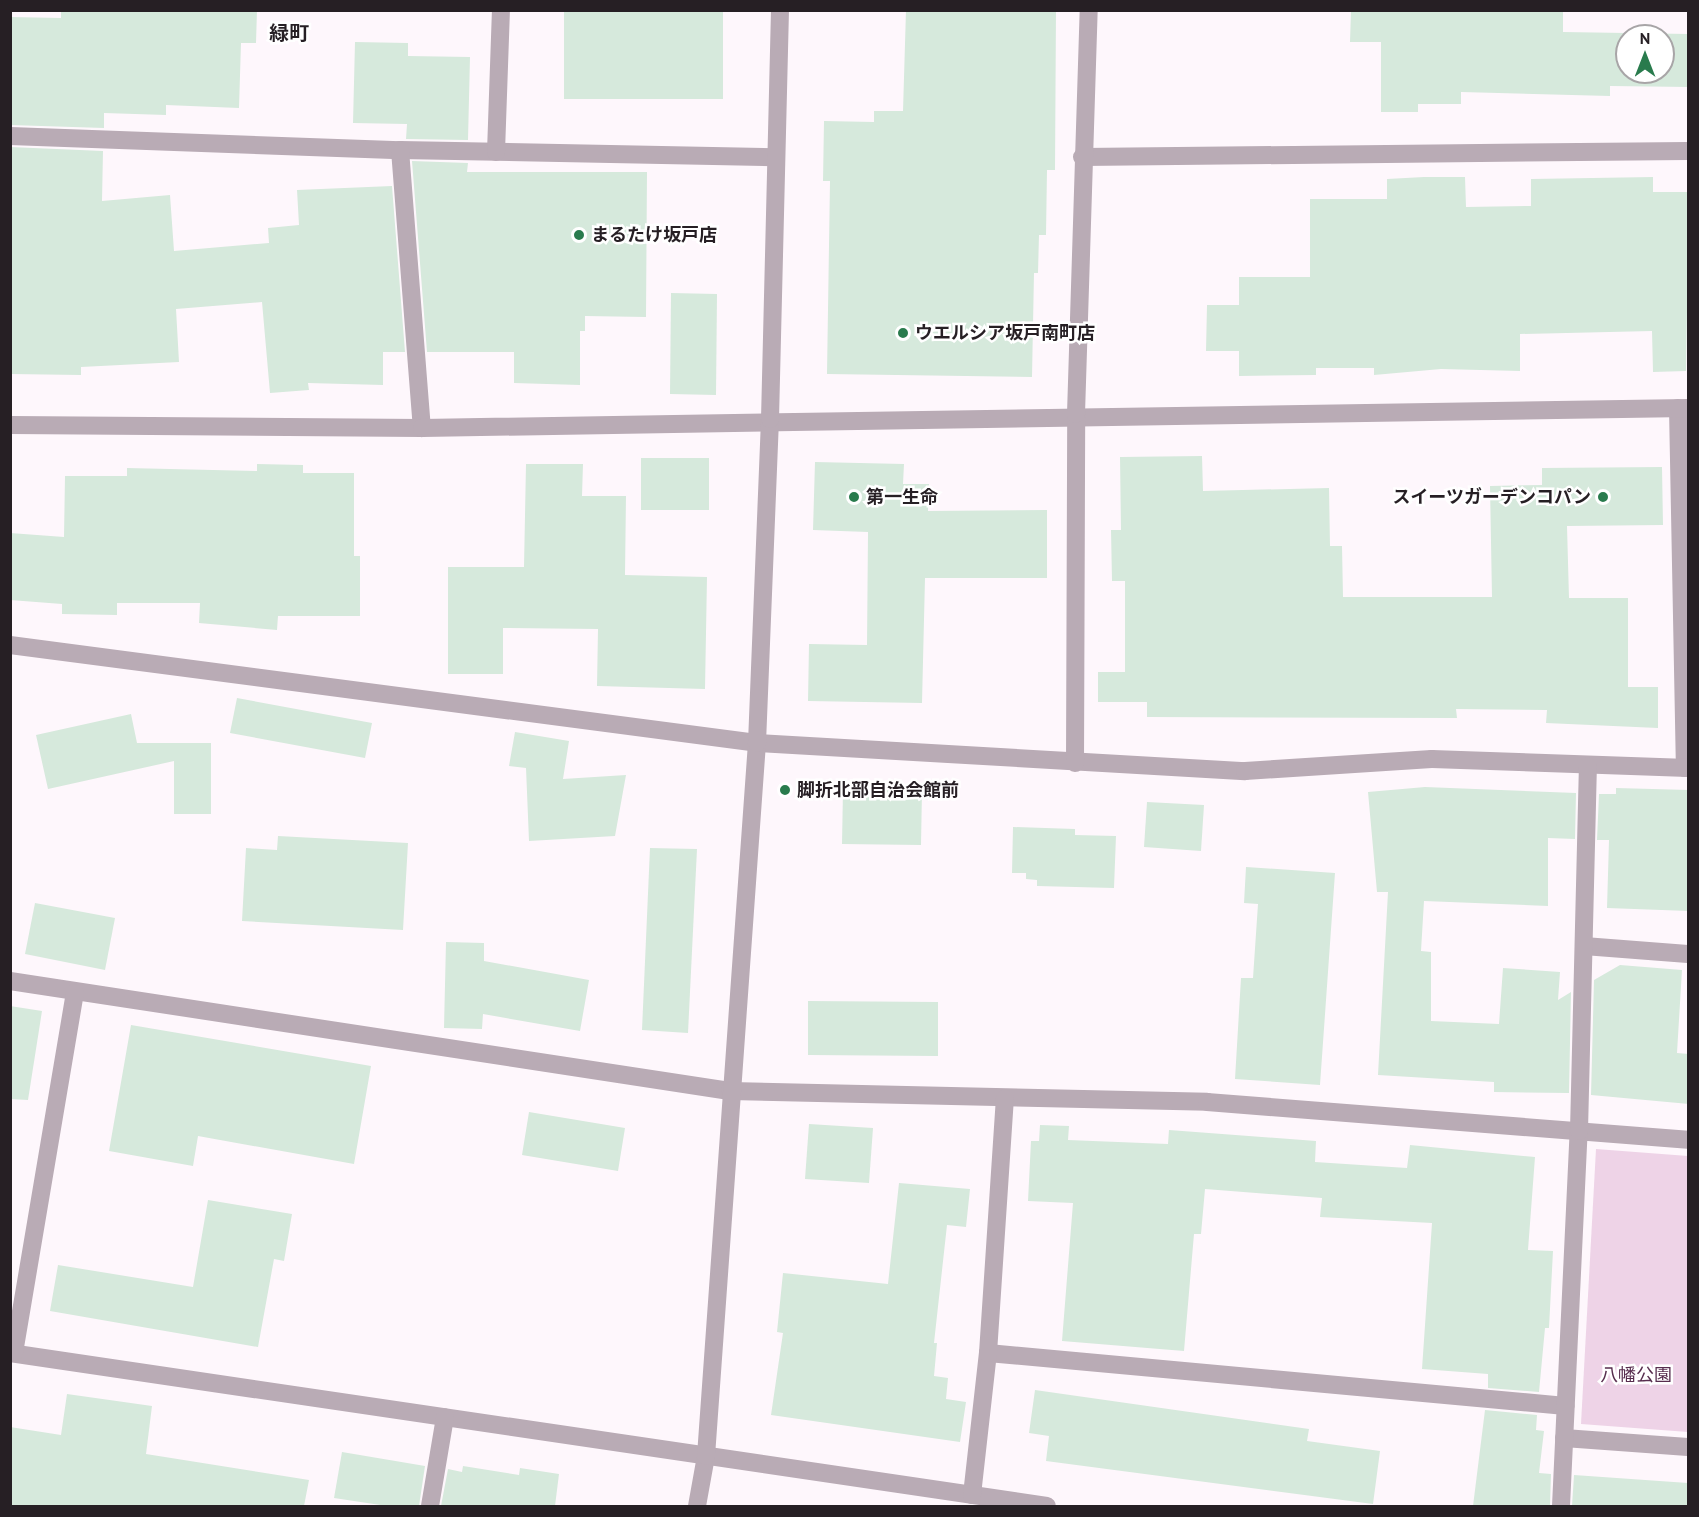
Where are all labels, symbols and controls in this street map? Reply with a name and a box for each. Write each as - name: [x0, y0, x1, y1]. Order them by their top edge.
- district label: 緑町: [269, 21, 309, 45]
- north arrow: [1615, 24, 1675, 84]
- text: N: [1640, 28, 1650, 48]
- place label: まるたけ坂戸店: [591, 224, 717, 246]
- marker: まるたけ坂戸店: [572, 228, 586, 242]
- place label: ウエルシア坂戸南町店: [915, 322, 1095, 344]
- marker: ウエルシア坂戸南町店: [896, 326, 910, 340]
- place label: 第一生命: [866, 486, 938, 508]
- place label: スイーツガーデンコパン: [1393, 486, 1591, 508]
- marker: 第一生命: [847, 490, 861, 504]
- marker: スイーツガーデンコパン: [1596, 490, 1610, 504]
- place label: 脚折北部自治会館前: [797, 779, 959, 801]
- marker: 脚折北部自治会館前: [778, 783, 792, 797]
- park label: 八幡公園: [1600, 1364, 1672, 1386]

